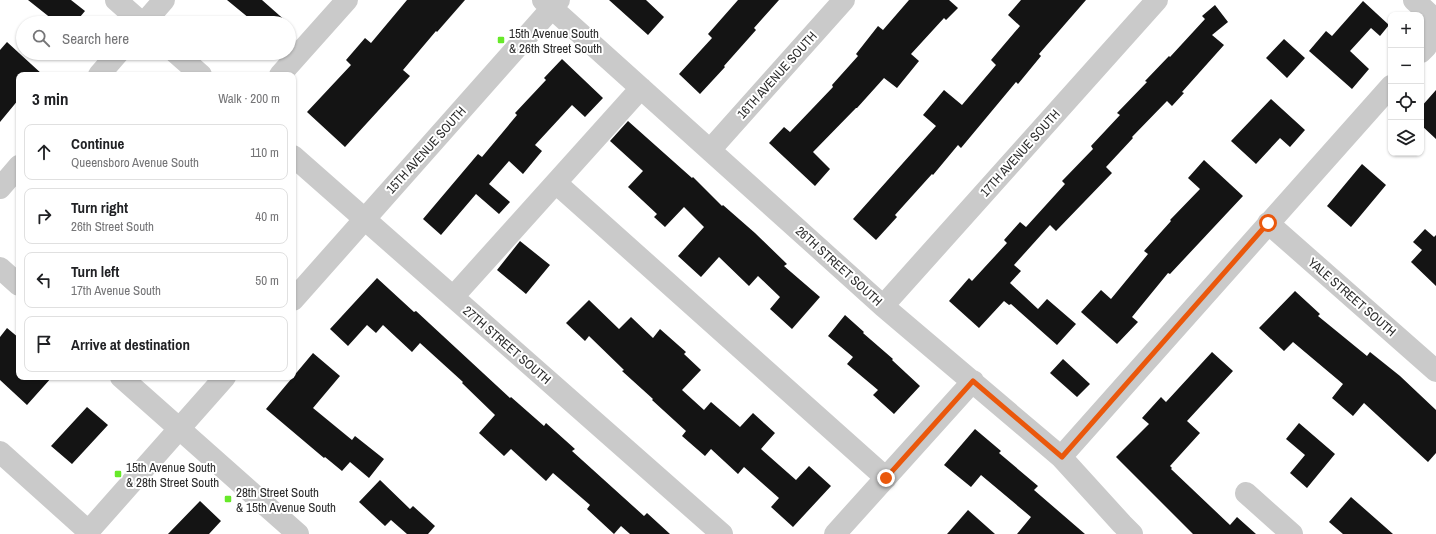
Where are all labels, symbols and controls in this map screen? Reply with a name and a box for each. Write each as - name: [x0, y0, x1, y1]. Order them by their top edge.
- map controls: [1388, 12, 1424, 156]
- button: +: [1388, 12, 1424, 48]
- search box: [16, 16, 296, 60]
- place label: 15th Avenue South & 26th Street South: [509, 25, 602, 57]
- icon: search: [30, 27, 52, 49]
- text: Search here: [62, 28, 129, 49]
- street label: 16TH AVENUE SOUTH: [733, 28, 821, 122]
- marker: 15th Avenue South & 26th Street South: [496, 35, 506, 45]
- button: −: [1388, 48, 1424, 84]
- button: locate: [1388, 84, 1424, 120]
- text: 3 min: [32, 87, 68, 110]
- text: Walk · 200 m: [218, 90, 280, 107]
- street label: 15TH AVENUE SOUTH: [382, 103, 470, 197]
- street label: 17TH AVENUE SOUTH: [976, 106, 1064, 200]
- button: layers: [1388, 120, 1424, 156]
- text: Continue: [71, 133, 124, 154]
- icon: ahead: [33, 141, 55, 163]
- text: 110 m: [250, 144, 279, 161]
- text: Queensboro Avenue South: [71, 154, 199, 171]
- text: Turn right: [71, 197, 128, 218]
- icon: right: [33, 205, 55, 227]
- text: 40 m: [255, 208, 279, 225]
- route start: [1259, 214, 1277, 232]
- text: 26th Street South: [71, 218, 154, 235]
- street label: 26TH STREET SOUTH: [792, 222, 886, 310]
- street label: YALE STREET SOUTH: [1304, 254, 1400, 340]
- text: Turn left: [71, 261, 119, 282]
- icon: left: [33, 269, 55, 291]
- text: 50 m: [255, 272, 279, 289]
- text: 17th Avenue South: [71, 282, 161, 299]
- street label: 27TH STREET SOUTH: [459, 302, 555, 388]
- icon: arrive: [33, 333, 55, 355]
- text: Arrive at destination: [71, 334, 190, 355]
- place label: 15th Avenue South & 28th Street South: [126, 459, 219, 491]
- marker: 15th Avenue South & 28th Street South: [113, 469, 123, 479]
- route end: [877, 469, 895, 487]
- place label: 28th Street South & 15th Avenue South: [236, 484, 336, 516]
- marker: 28th Street South & 15th Avenue South: [223, 494, 233, 504]

